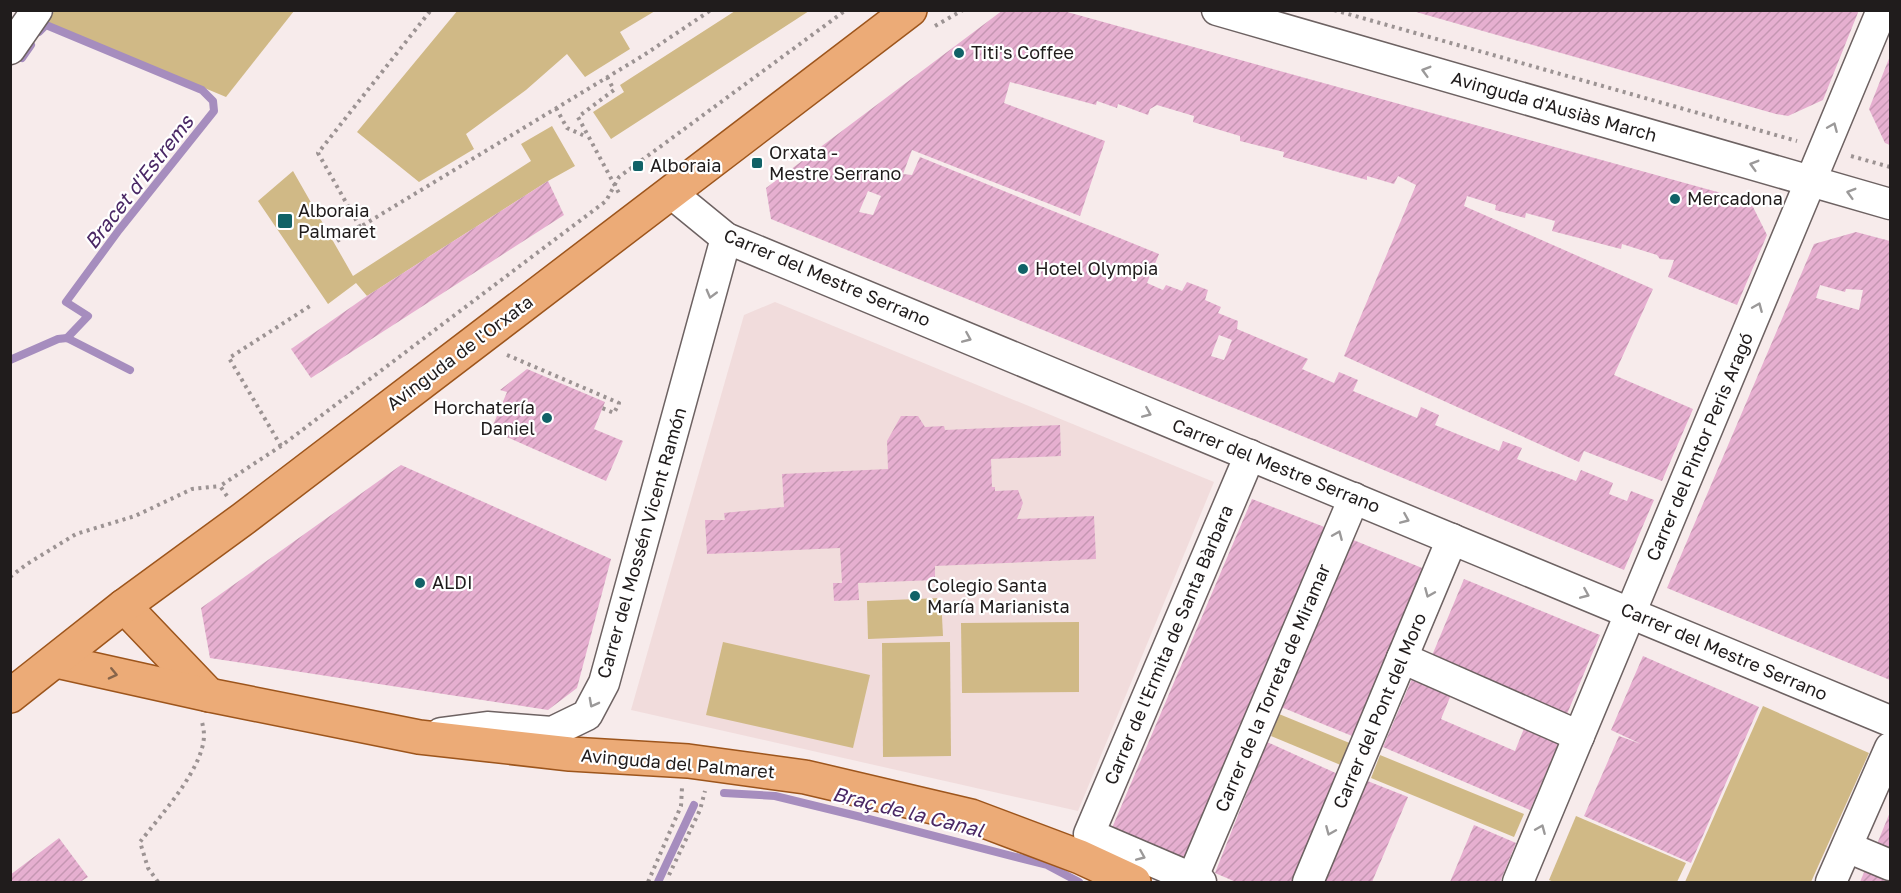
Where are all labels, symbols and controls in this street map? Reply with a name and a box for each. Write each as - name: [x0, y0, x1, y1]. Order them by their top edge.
- place label: Titi's Coffee: [971, 41, 1074, 63]
- marker: Titi's Coffee: [952, 46, 966, 60]
- one-way arrow: [1421, 66, 1432, 78]
- street label: Avinguda d'Ausiàs March: [1449, 66, 1660, 146]
- water label: Bracet d'Estrems: [79, 109, 199, 253]
- one-way arrow: [1826, 122, 1838, 133]
- place label: Orxata - Mestre Serrano: [769, 141, 901, 184]
- place label: Alboraia: [650, 154, 721, 176]
- marker: Orxata - Mestre Serrano: [750, 156, 764, 170]
- marker: Alboraia: [631, 159, 645, 173]
- one-way arrow: [1750, 160, 1760, 172]
- place label: Mercadona: [1687, 187, 1783, 209]
- one-way arrow: [1846, 188, 1857, 200]
- marker: Mercadona: [1668, 192, 1682, 206]
- place label: Alboraia Palmaret: [298, 199, 376, 242]
- marker: Alboraia Palmaret: [276, 212, 294, 230]
- street label: Carrer del Mestre Serrano: [721, 224, 934, 331]
- place label: Hotel Olympia: [1035, 257, 1158, 279]
- marker: Hotel Olympia: [1016, 262, 1030, 276]
- one-way arrow: [705, 289, 718, 299]
- street label: Avinguda de l'Orxata: [382, 290, 537, 414]
- one-way arrow: [1751, 302, 1763, 313]
- street label: Carrer del Pintor Peris Aragó: [1641, 329, 1757, 564]
- one-way arrow: [960, 331, 971, 343]
- place label: Horchatería Daniel: [433, 396, 535, 439]
- street label: Carrer del Mossén Vicent Ramón: [592, 405, 690, 681]
- one-way arrow: [1140, 405, 1151, 417]
- marker: Horchatería Daniel: [540, 411, 554, 425]
- street label: Carrer del Mestre Serrano: [1169, 413, 1384, 517]
- street label: Carrer de l'Ermita de Santa Bàrbara: [1099, 501, 1237, 788]
- one-way arrow: [1398, 512, 1409, 524]
- one-way arrow: [1331, 530, 1343, 541]
- street label: Carrer de la Torreta de Miramar: [1210, 560, 1334, 815]
- place label: ALDI: [432, 571, 473, 593]
- place label: Colegio Santa María Marianista: [927, 574, 1070, 617]
- marker: ALDI: [413, 576, 427, 590]
- one-way arrow: [1424, 587, 1436, 598]
- one-way arrow: [1578, 587, 1589, 599]
- marker: Colegio Santa María Marianista: [908, 589, 922, 603]
- street label: Carrer del Mestre Serrano: [1618, 598, 1831, 705]
- street label: Carrer del Pont del Moro: [1328, 609, 1430, 812]
- one-way arrow: [108, 667, 118, 680]
- one-way arrow: [589, 697, 600, 708]
- street label: Avinguda del Palmaret: [580, 744, 776, 782]
- water label: Braç de la Canal: [830, 781, 987, 843]
- one-way arrow: [1534, 824, 1546, 835]
- one-way arrow: [1325, 825, 1337, 836]
- one-way arrow: [1134, 849, 1145, 861]

